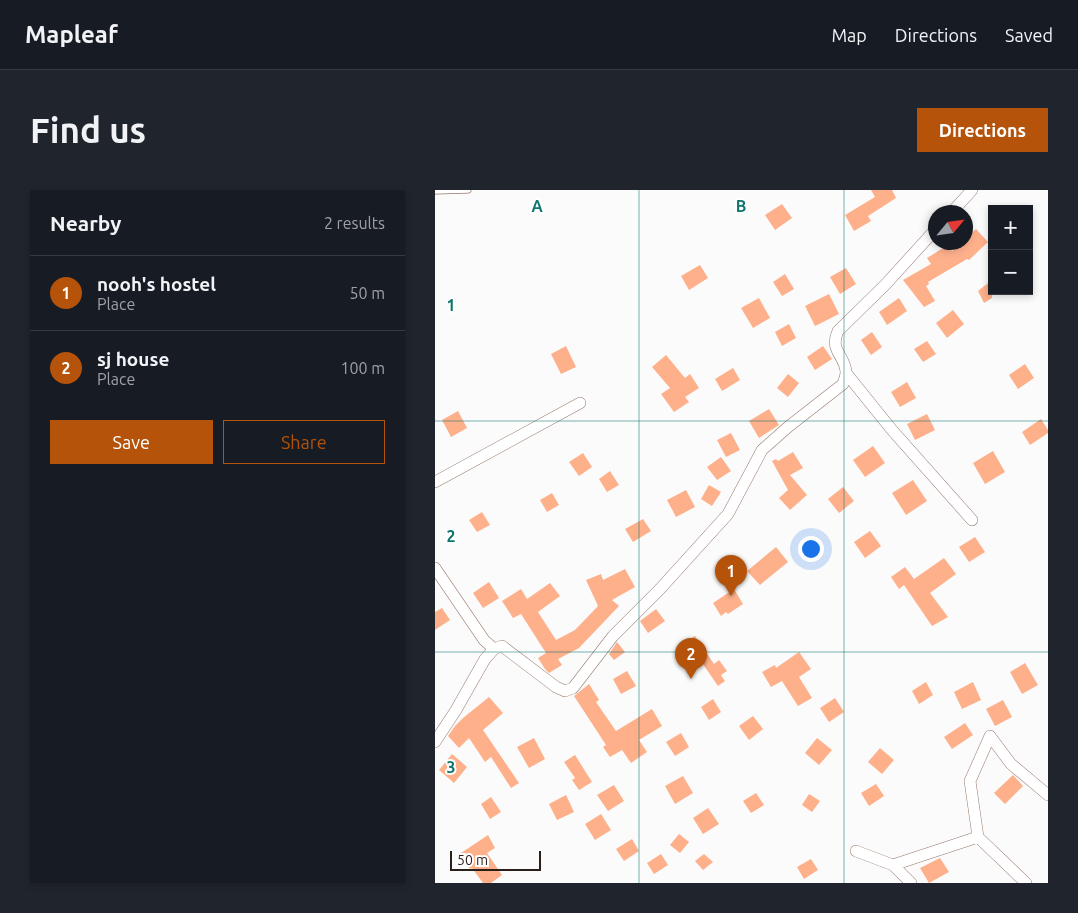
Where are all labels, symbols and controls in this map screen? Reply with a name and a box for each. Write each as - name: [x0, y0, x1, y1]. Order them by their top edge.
- text: Mapleaf: [25, 21, 118, 48]
- text: Map: [831, 25, 867, 45]
- text: Directions: [895, 25, 977, 45]
- text: Saved: [1005, 25, 1053, 45]
- button: Directions: [917, 108, 1048, 152]
- text: Find us: [30, 110, 146, 150]
- text: A: [531, 197, 543, 215]
- text: B: [736, 197, 746, 215]
- north arrow: [928, 205, 973, 250]
- map controls: [988, 205, 1033, 295]
- button: +: [988, 205, 1033, 250]
- text: Nearby: [50, 211, 121, 235]
- text: 2 results: [324, 214, 385, 232]
- button: −: [988, 250, 1033, 295]
- text: nooh's hostel: [97, 273, 216, 295]
- text: 1: [61, 284, 71, 302]
- text: 50 m: [349, 284, 385, 302]
- text: Place: [97, 295, 135, 313]
- text: 1: [446, 296, 456, 314]
- text: sj house: [97, 348, 169, 370]
- text: 2: [61, 359, 71, 377]
- text: 100 m: [340, 359, 385, 377]
- text: Place: [97, 370, 135, 388]
- button: Save: [50, 420, 213, 464]
- button: Share: [223, 420, 385, 464]
- text: 2: [446, 527, 456, 545]
- your location: [798, 536, 824, 562]
- pin: 1: [715, 555, 747, 596]
- pin: 2: [675, 638, 707, 679]
- text: 3: [446, 758, 456, 776]
- scale bar: [450, 848, 541, 871]
- text: 50 m: [457, 852, 488, 868]

